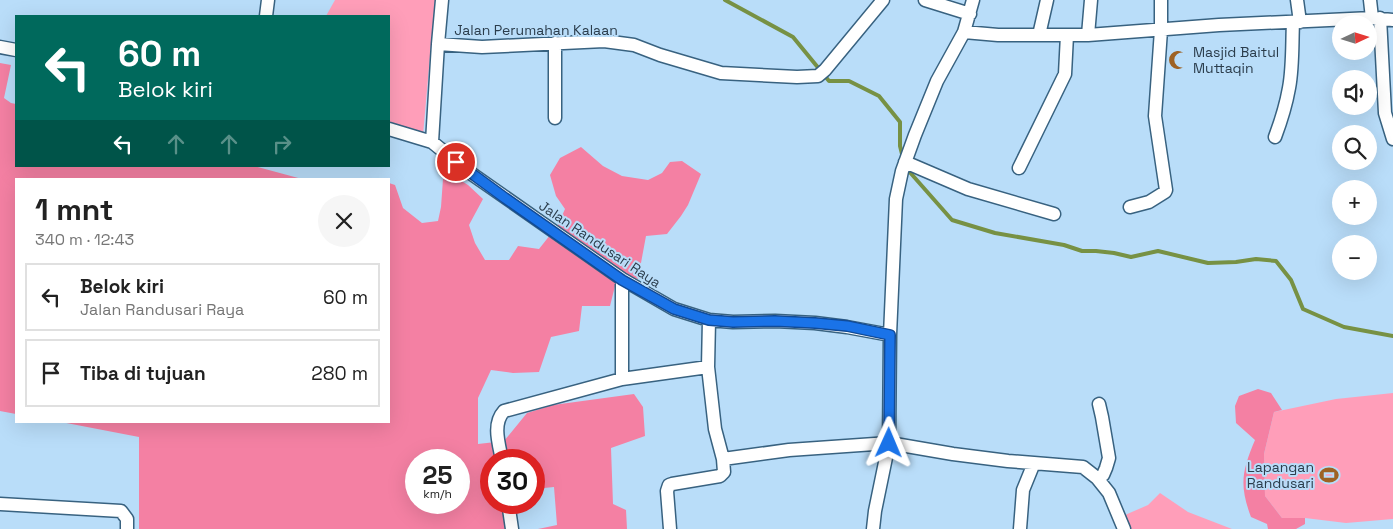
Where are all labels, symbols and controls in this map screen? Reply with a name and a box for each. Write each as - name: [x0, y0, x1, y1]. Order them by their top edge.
- north arrow: [1332, 15, 1378, 60]
- map controls: [1332, 15, 1377, 280]
- street label: Jalan Perumahan Kalaan: [454, 21, 618, 39]
- text: 60 m: [118, 32, 201, 76]
- icon: left: [35, 35, 100, 100]
- place label: Masjid Baitul Muttaqin: [1193, 43, 1279, 77]
- mosque icon: Masjid Baitul Muttaqin: [1167, 49, 1189, 71]
- button: sound: [1332, 70, 1377, 115]
- text: Belok kiri: [118, 75, 213, 103]
- button: search: [1332, 125, 1377, 170]
- icon: left: [109, 130, 137, 158]
- icon: ahead: [162, 130, 190, 158]
- icon: ahead: [215, 130, 243, 158]
- icon: right: [268, 130, 296, 158]
- pin: [435, 141, 477, 183]
- icon: arrive: [442, 148, 470, 176]
- button: +: [1332, 180, 1377, 225]
- text: 1 mnt: [35, 190, 114, 229]
- button: close: [318, 195, 370, 247]
- street label: Jalan Randusari Raya: [535, 196, 665, 292]
- text: 340 m · 12:43: [35, 229, 134, 250]
- button: −: [1332, 235, 1377, 280]
- text: Belok kiri: [80, 274, 164, 299]
- icon: left: [37, 283, 65, 311]
- text: 60 m: [323, 285, 368, 310]
- text: Jalan Randusari Raya: [80, 299, 244, 320]
- icon: arrive: [37, 359, 65, 387]
- text: Tiba di tujuan: [80, 361, 206, 386]
- text: 280 m: [311, 361, 368, 386]
- position arrow: [862, 416, 914, 468]
- speed limit sign: 30: [480, 449, 545, 514]
- place label: Lapangan Randusari: [1247, 458, 1314, 492]
- text: 25: [423, 459, 452, 491]
- sports icon: Lapangan Randusari: [1318, 464, 1340, 486]
- text: km/h: [423, 486, 452, 502]

